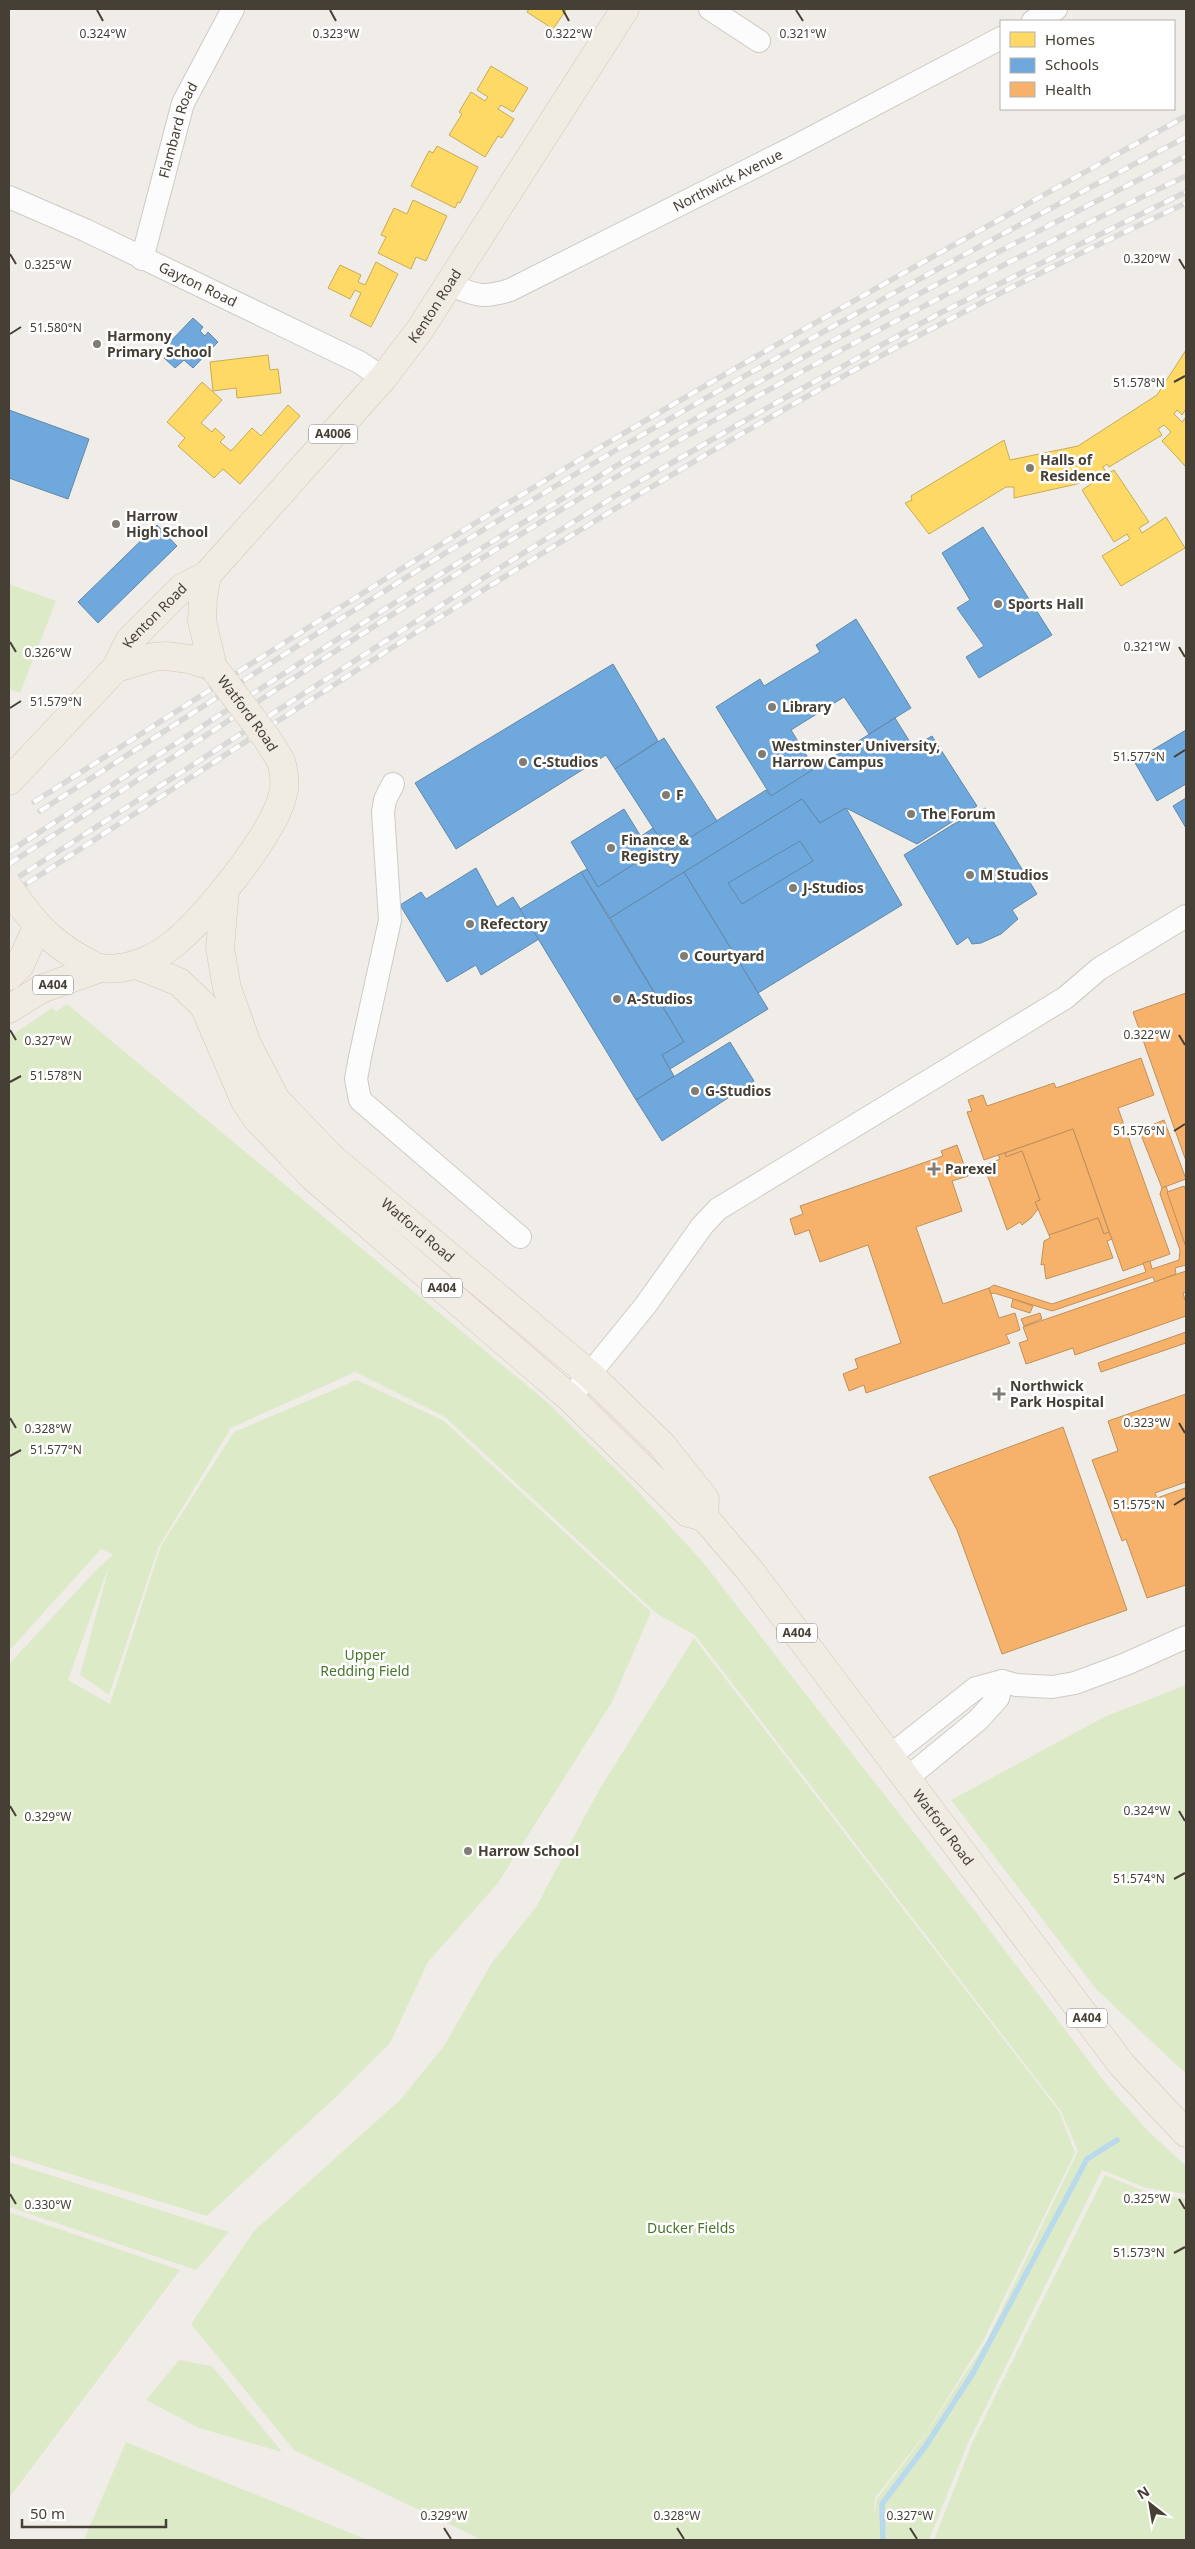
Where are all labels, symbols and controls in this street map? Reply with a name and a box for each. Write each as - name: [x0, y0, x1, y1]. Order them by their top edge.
- legend: [1000, 20, 1175, 110]
- text: 0.324°W: [80, 25, 126, 42]
- text: 0.323°W: [313, 25, 359, 42]
- text: 0.322°W: [546, 25, 592, 42]
- text: 0.321°W: [780, 25, 826, 42]
- text: Homes: [1045, 29, 1095, 49]
- text: Schools: [1045, 54, 1099, 74]
- street label: Flambard Road: [154, 78, 202, 180]
- text: Health: [1045, 79, 1092, 99]
- street label: Northwick Avenue: [670, 144, 786, 215]
- text: 0.320°W: [1124, 250, 1170, 267]
- text: 0.325°W: [25, 256, 71, 273]
- street label: Gayton Road: [156, 257, 240, 311]
- street label: Kenton Road: [403, 265, 465, 347]
- text: 51.580°N: [30, 319, 82, 336]
- place label: Harmony Primary School: [107, 326, 212, 361]
- marker: Harmony Primary School: [91, 338, 103, 350]
- text: 51.578°N: [1113, 374, 1165, 391]
- road number: A4006: [309, 424, 357, 444]
- place label: Halls of Residence: [1040, 450, 1111, 485]
- marker: Halls of Residence: [1024, 462, 1036, 474]
- place label: Harrow High School: [126, 506, 208, 541]
- marker: Harrow High School: [110, 518, 122, 530]
- street label: Kenton Road: [117, 578, 191, 651]
- place label: Sports Hall: [1008, 594, 1084, 613]
- marker: Sports Hall: [992, 598, 1004, 610]
- text: 0.321°W: [1124, 638, 1170, 655]
- text: 0.326°W: [25, 644, 71, 661]
- street label: Watford Road: [214, 671, 283, 755]
- text: 51.579°N: [30, 693, 82, 710]
- place label: Library: [782, 697, 831, 716]
- marker: Library: [766, 701, 778, 713]
- place label: Westminster University, Harrow Campus: [772, 736, 940, 771]
- marker: Westminster University, Harrow Campus: [756, 748, 768, 760]
- text: 51.577°N: [1113, 748, 1165, 765]
- place label: C-Studios: [533, 752, 598, 771]
- marker: C-Studios: [517, 756, 529, 768]
- place label: F: [676, 785, 684, 804]
- marker: F: [660, 789, 672, 801]
- place label: The Forum: [921, 804, 996, 823]
- marker: The Forum: [905, 808, 917, 820]
- place label: Finance & Registry: [621, 830, 690, 865]
- marker: Finance & Registry: [605, 842, 617, 854]
- place label: M Studios: [980, 865, 1049, 884]
- marker: M Studios: [964, 869, 976, 881]
- place label: J-Studios: [801, 878, 864, 897]
- marker: J-Studios: [787, 882, 799, 894]
- place label: Refectory: [480, 914, 548, 933]
- marker: Refectory: [464, 918, 476, 930]
- place label: Courtyard: [694, 946, 764, 965]
- marker: Courtyard: [678, 950, 690, 962]
- road number: A404: [33, 976, 73, 994]
- place label: A-Studios: [627, 989, 693, 1008]
- marker: A-Studios: [611, 993, 623, 1005]
- text: 0.322°W: [1124, 1026, 1170, 1043]
- text: 0.327°W: [25, 1032, 71, 1049]
- text: 51.578°N: [30, 1067, 82, 1084]
- place label: G-Studios: [705, 1081, 771, 1100]
- marker: G-Studios: [689, 1085, 701, 1097]
- text: 51.576°N: [1113, 1122, 1165, 1139]
- place label: Parexel: [945, 1159, 996, 1178]
- marker: Parexel: [927, 1162, 941, 1176]
- street label: Watford Road: [377, 1193, 459, 1266]
- road number: A404: [422, 1278, 462, 1298]
- place label: Northwick Park Hospital: [1010, 1376, 1104, 1411]
- marker: Northwick Park Hospital: [992, 1387, 1006, 1401]
- text: 0.323°W: [1124, 1414, 1170, 1431]
- text: 0.328°W: [25, 1420, 71, 1437]
- text: 51.577°N: [30, 1441, 82, 1458]
- text: 51.575°N: [1113, 1496, 1165, 1513]
- road number: A404: [777, 1624, 817, 1642]
- park label: Upper Redding Field: [320, 1645, 410, 1680]
- street label: Watford Road: [909, 1785, 978, 1869]
- text: 0.324°W: [1124, 1802, 1170, 1819]
- text: 0.329°W: [25, 1808, 71, 1825]
- place label: Harrow School: [478, 1841, 579, 1860]
- marker: Harrow School: [462, 1845, 474, 1857]
- text: 51.574°N: [1113, 1870, 1165, 1887]
- road number: A404: [1067, 2009, 1107, 2028]
- text: 0.325°W: [1124, 2190, 1170, 2207]
- text: 0.330°W: [25, 2196, 71, 2213]
- park label: Ducker Fields: [647, 2218, 735, 2237]
- text: 51.573°N: [1113, 2244, 1165, 2261]
- north arrow: [1125, 2479, 1175, 2529]
- text: N: [1133, 2481, 1153, 2504]
- scale bar: [22, 2496, 166, 2528]
- text: 50 m: [30, 2503, 65, 2523]
- text: 0.329°W: [421, 2507, 467, 2524]
- text: 0.328°W: [654, 2507, 700, 2524]
- text: 0.327°W: [887, 2507, 933, 2524]

